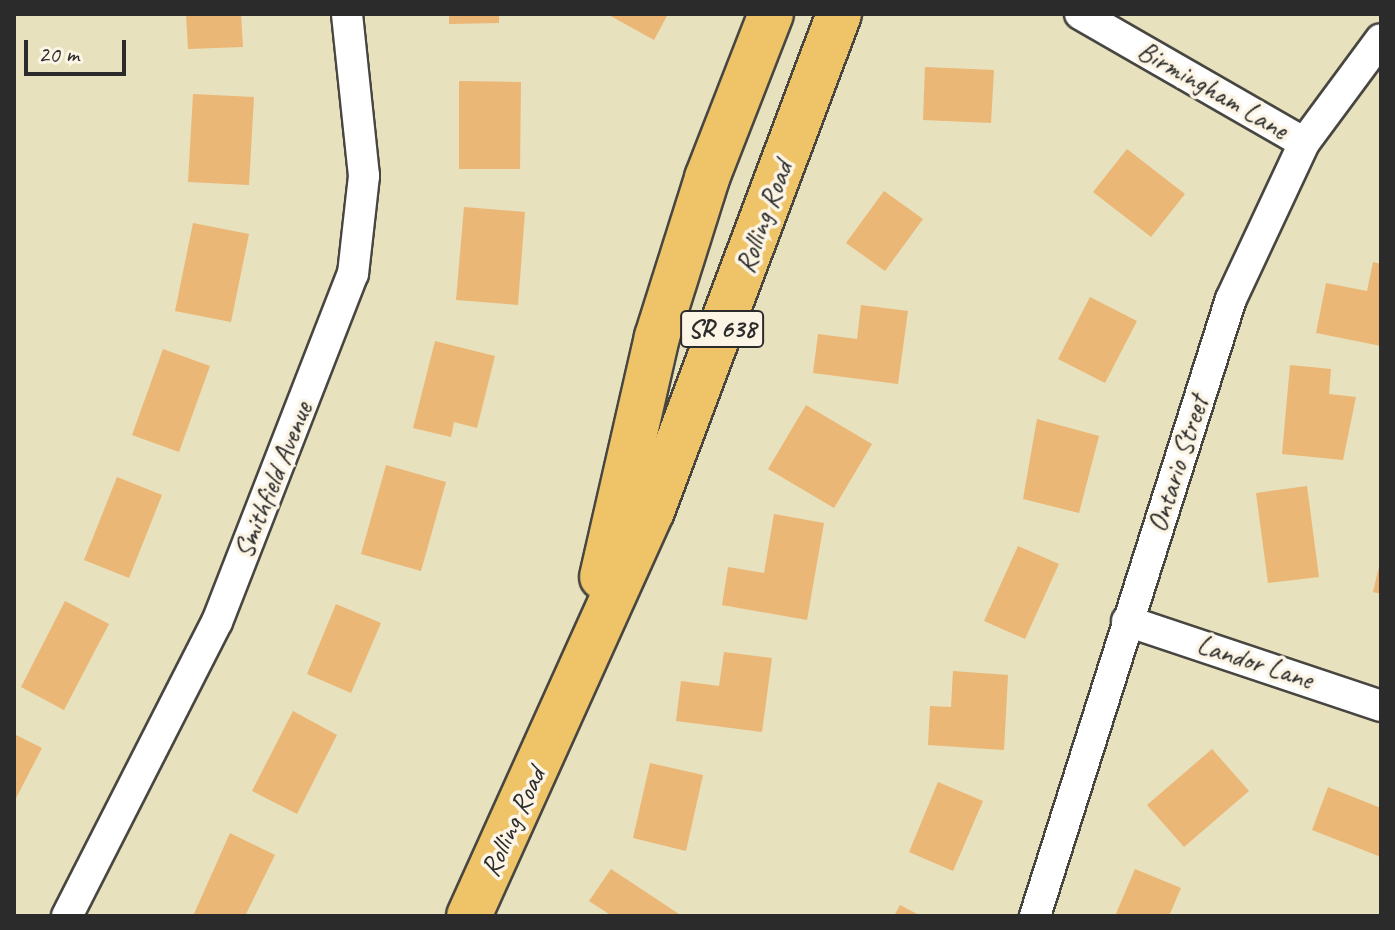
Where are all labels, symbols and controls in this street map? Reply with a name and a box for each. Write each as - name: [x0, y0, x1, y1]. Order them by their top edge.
- scale bar: [28, 24, 130, 74]
- street label: Birmingham Lane: [1132, 34, 1294, 146]
- text: 20 m: [38, 39, 79, 69]
- street label: Rolling Road: [728, 157, 800, 277]
- road number: SR 638: [680, 307, 764, 351]
- street label: Ontario Street: [1140, 392, 1216, 536]
- street label: Smithfield Avenue: [226, 397, 320, 563]
- street label: Landor Lane: [1193, 627, 1317, 697]
- street label: Rolling Road: [473, 763, 553, 881]

